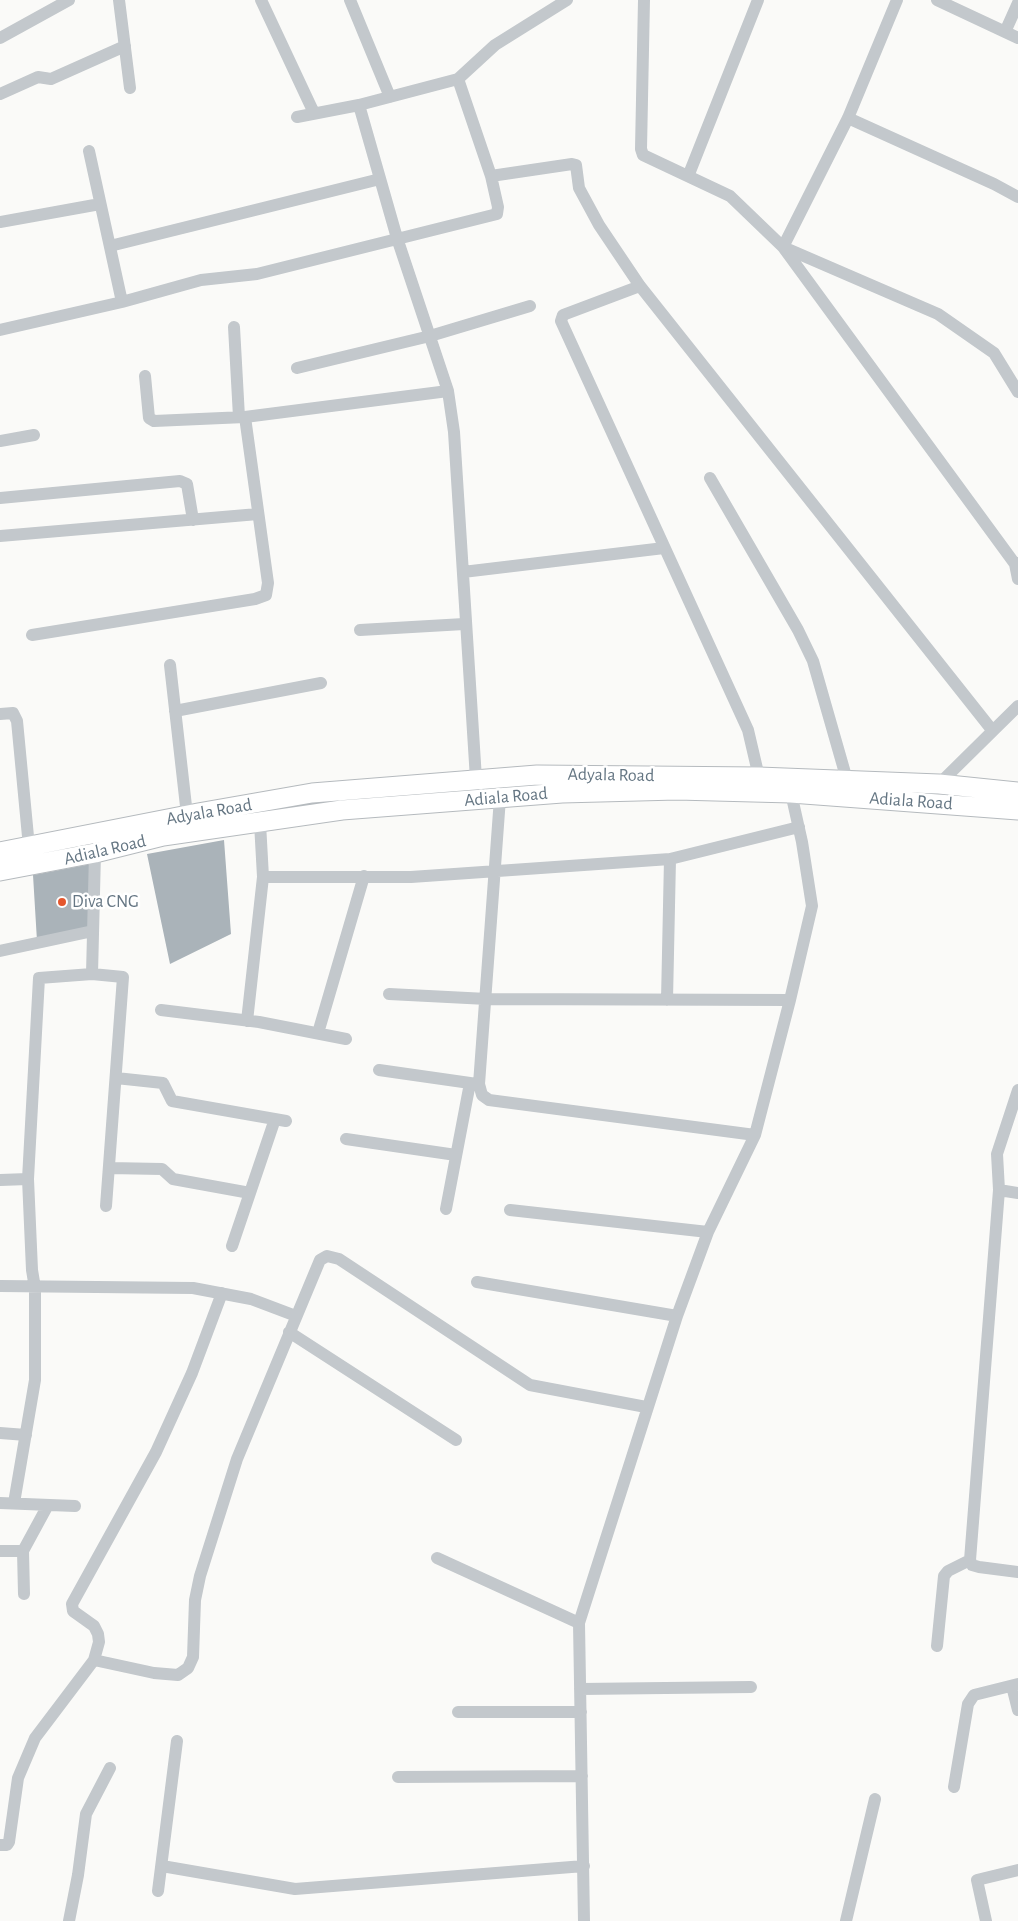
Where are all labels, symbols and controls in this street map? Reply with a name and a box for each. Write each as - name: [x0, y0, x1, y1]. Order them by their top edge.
- street label: Adyala Road: [568, 763, 654, 787]
- street label: Adiala Road: [463, 783, 549, 811]
- street label: Adiala Road: [869, 787, 953, 815]
- street label: Adyala Road: [164, 794, 254, 830]
- street label: Adiala Road: [62, 830, 148, 870]
- place label: Diva CNG: [72, 891, 139, 913]
- marker: Diva CNG: [56, 896, 68, 908]

